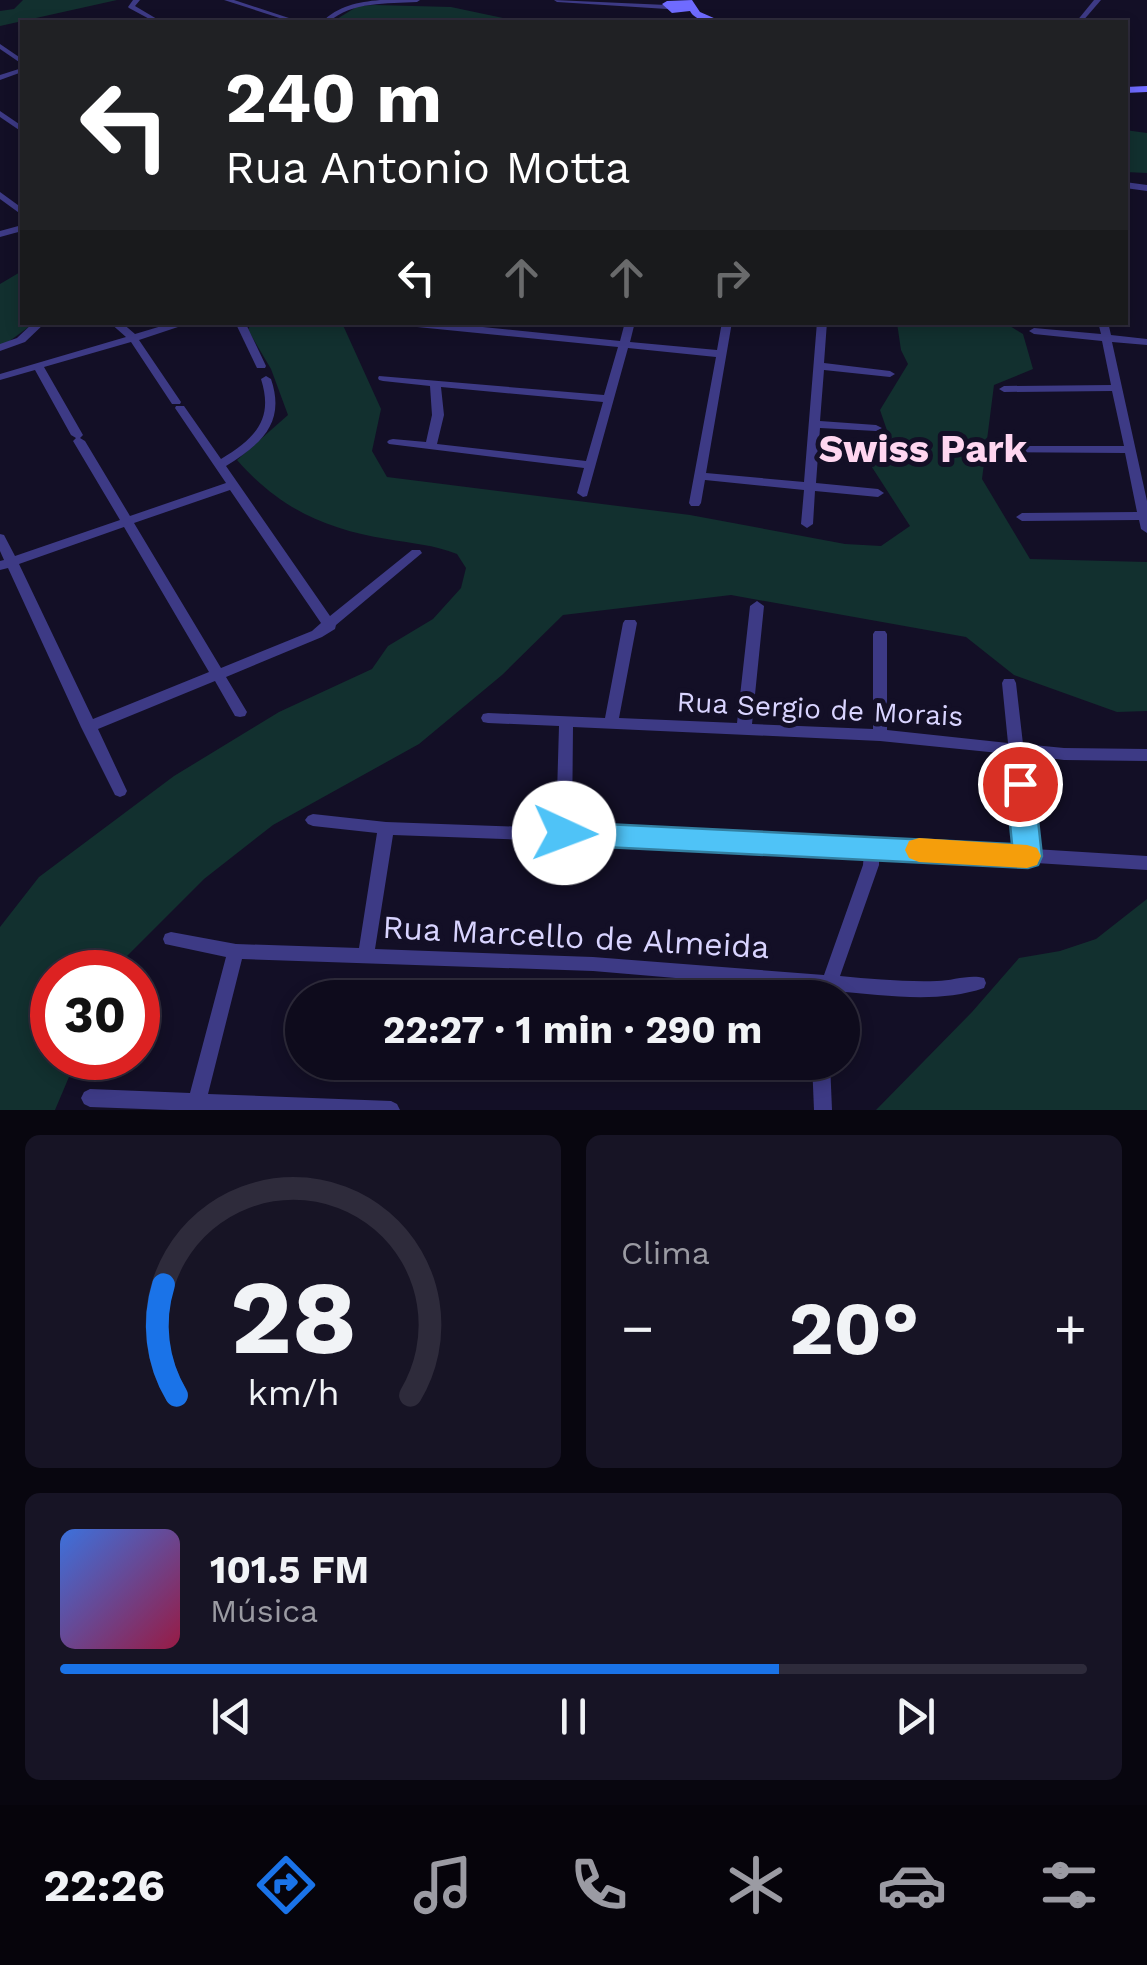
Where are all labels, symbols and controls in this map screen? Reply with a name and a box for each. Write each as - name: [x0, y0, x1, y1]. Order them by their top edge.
- text: 240 m: [225, 57, 442, 139]
- icon: left: [60, 60, 190, 190]
- text: Rua Antonio Motta: [225, 141, 630, 194]
- icon: left: [389, 250, 444, 305]
- icon: ahead: [494, 250, 549, 305]
- icon: ahead: [599, 250, 654, 305]
- icon: right: [704, 250, 759, 305]
- district label: Swiss Park: [819, 427, 1028, 471]
- street label: Rua Sergio de Morais: [676, 685, 964, 733]
- pin: [978, 742, 1063, 827]
- icon: arrive: [993, 757, 1048, 812]
- position arrow: [512, 781, 616, 885]
- street label: Rua Marcello de Almeida: [381, 908, 771, 966]
- speed limit sign: 30: [30, 950, 160, 1080]
- text: 22:27 · 1 min · 290 m: [383, 1008, 762, 1052]
- text: Clima: [621, 1234, 710, 1272]
- text: 28: [229, 1256, 357, 1378]
- text: 20°: [789, 1284, 919, 1372]
- text: −: [621, 1296, 654, 1360]
- text: +: [1054, 1296, 1087, 1360]
- text: km/h: [247, 1372, 339, 1414]
- text: 101.5 FM: [210, 1548, 369, 1592]
- text: Música: [210, 1592, 318, 1630]
- icon: previous: [204, 1689, 259, 1744]
- icon: pause: [546, 1689, 601, 1744]
- icon: next: [888, 1689, 943, 1744]
- icon: directions: [251, 1850, 321, 1920]
- icon: music: [408, 1850, 478, 1920]
- icon: phone: [564, 1850, 634, 1920]
- icon: climate: [721, 1850, 791, 1920]
- icon: car: [877, 1850, 947, 1920]
- icon: filters: [1034, 1850, 1104, 1920]
- text: 22:26: [43, 1859, 165, 1912]

